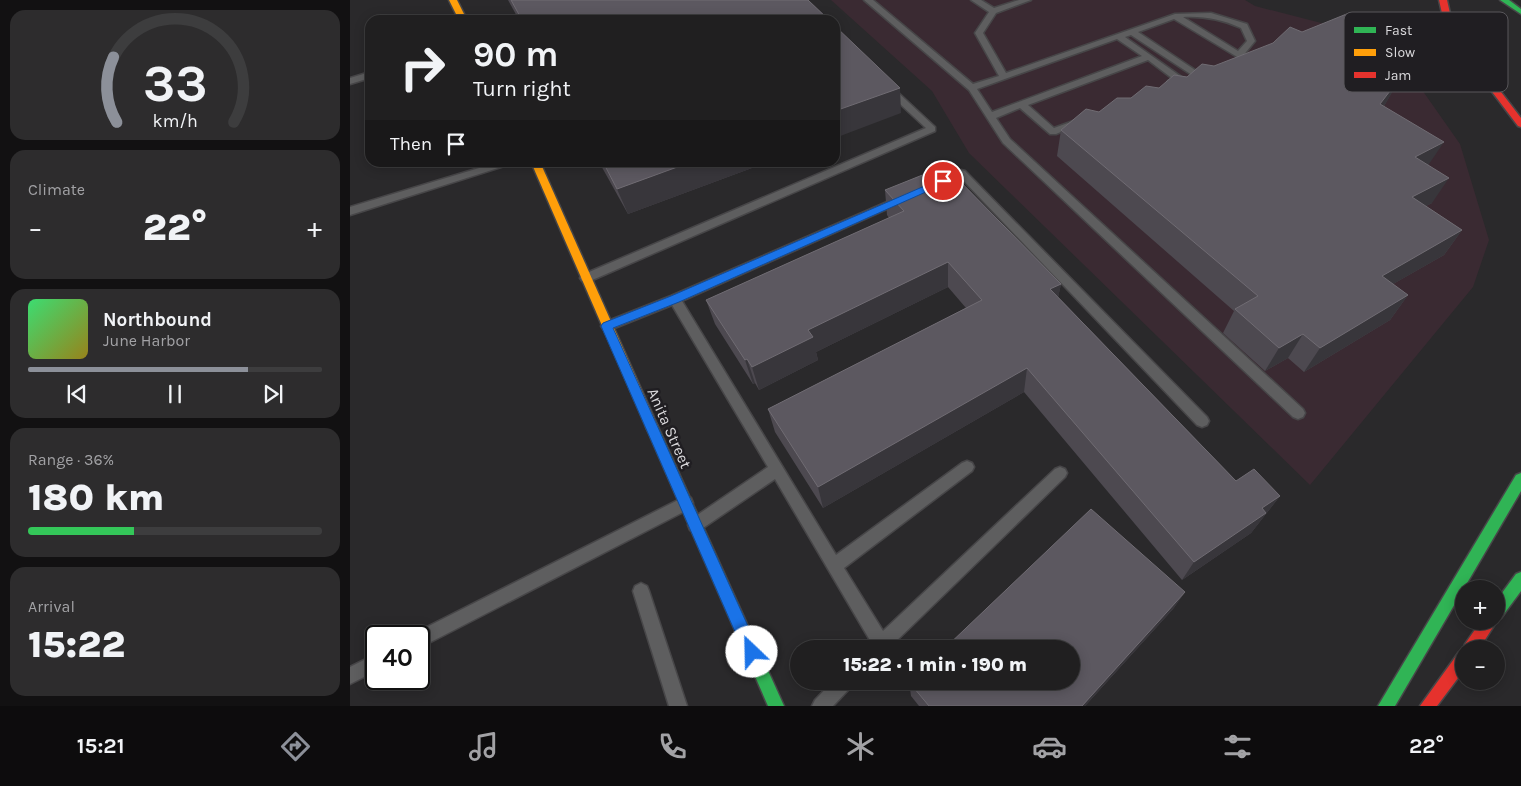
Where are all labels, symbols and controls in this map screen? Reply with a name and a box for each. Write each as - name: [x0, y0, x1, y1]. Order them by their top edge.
- legend: [1344, 12, 1508, 92]
- text: Fast: [1385, 22, 1412, 39]
- text: 90 m: [473, 34, 559, 75]
- icon: right: [390, 35, 455, 100]
- text: Slow: [1385, 44, 1415, 61]
- text: 33: [143, 53, 207, 114]
- text: Jam: [1385, 67, 1411, 84]
- text: Turn right: [473, 76, 571, 102]
- text: km/h: [152, 111, 198, 132]
- icon: arrive: [442, 130, 470, 158]
- text: Then: [390, 133, 432, 155]
- pin: [922, 160, 964, 202]
- icon: arrive: [929, 167, 957, 195]
- text: Climate: [28, 180, 85, 199]
- text: 22°: [143, 205, 207, 250]
- text: −: [28, 211, 43, 244]
- text: +: [307, 211, 322, 244]
- text: Northbound: [103, 309, 212, 331]
- text: June Harbor: [103, 331, 190, 350]
- icon: previous: [63, 380, 91, 408]
- icon: pause: [161, 380, 189, 408]
- icon: next: [259, 380, 287, 408]
- street label: Anita Street: [643, 385, 696, 471]
- text: Range · 36%: [28, 450, 114, 469]
- text: 180 km: [28, 475, 164, 520]
- map controls: [1455, 580, 1505, 690]
- button: +: [1455, 580, 1505, 630]
- text: Arrival: [28, 597, 75, 616]
- text: 15:22: [28, 622, 125, 667]
- speed limit sign: 40: [365, 625, 430, 690]
- position arrow: [725, 625, 777, 677]
- button: −: [1455, 640, 1505, 690]
- text: 15:22 · 1 min · 190 m: [843, 654, 1027, 676]
- icon: directions: [278, 729, 313, 764]
- icon: music: [466, 729, 501, 764]
- icon: phone: [655, 729, 690, 764]
- icon: climate: [843, 729, 878, 764]
- icon: car: [1032, 729, 1067, 764]
- icon: filters: [1220, 729, 1255, 764]
- text: 15:21: [77, 733, 124, 759]
- text: 22°: [1409, 733, 1444, 759]

